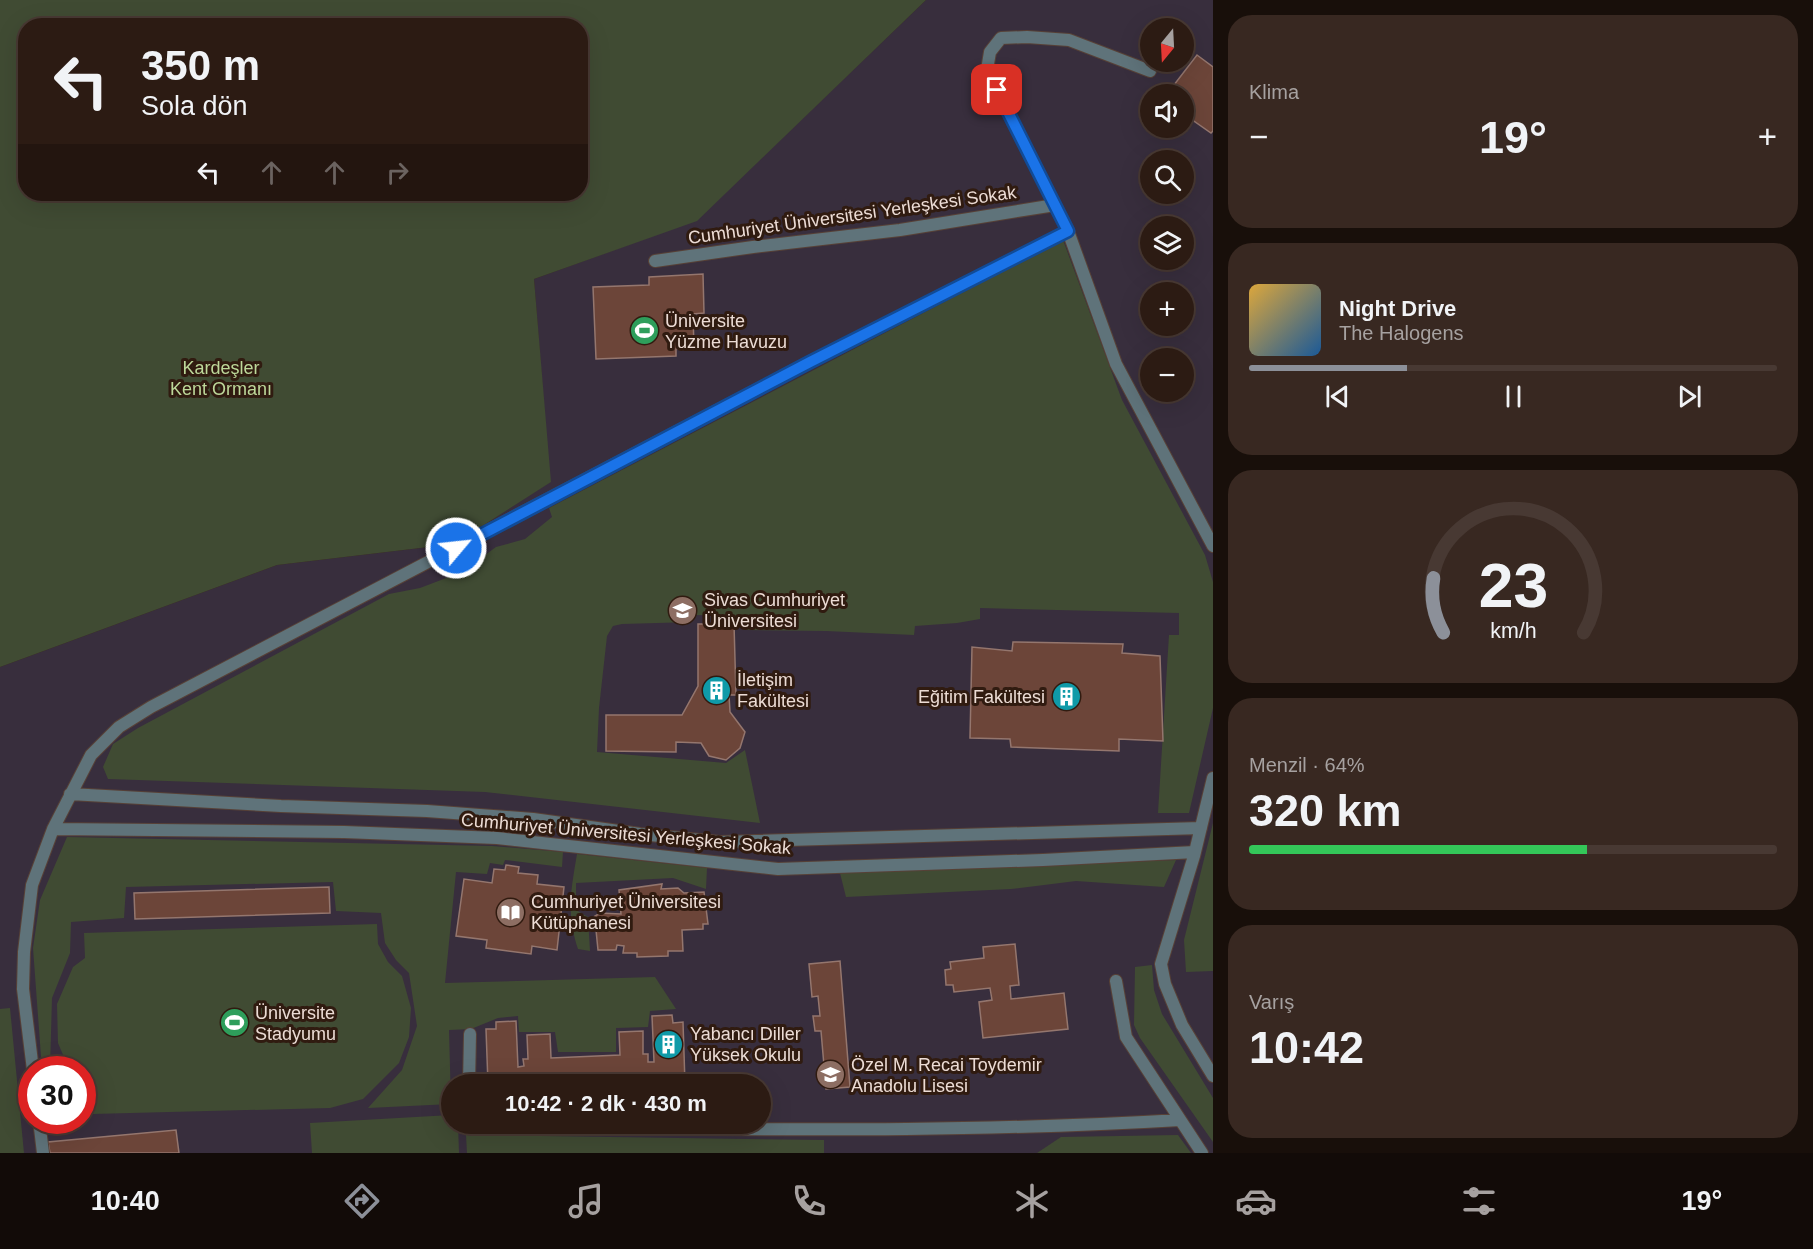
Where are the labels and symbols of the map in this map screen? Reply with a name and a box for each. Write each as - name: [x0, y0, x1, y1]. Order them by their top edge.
- north arrow: [1140, 18, 1194, 72]
- pin: [971, 64, 1022, 115]
- street label: Cumhuriyet Üniversitesi Yerleşkesi Sokak: [687, 182, 1018, 248]
- place label: Üniversite Yüzme Havuzu: [665, 311, 787, 352]
- sports icon: Üniversite Yüzme Havuzu: [628, 315, 660, 347]
- park label: Kardeşler Kent Ormanı: [170, 358, 272, 399]
- position arrow: [424, 516, 488, 580]
- place label: Sivas Cumhuriyet Üniversitesi: [704, 590, 845, 631]
- school or university icon: Sivas Cumhuriyet Üniversitesi: [667, 594, 699, 626]
- place label: İletişim Fakültesi: [737, 670, 809, 711]
- building icon: İletişim Fakültesi: [700, 674, 732, 706]
- building icon: Eğitim Fakültesi: [1050, 681, 1082, 713]
- place label: Eğitim Fakültesi: [918, 687, 1045, 707]
- street label: Cumhuriyet Üniversitesi Yerleşkesi Sokak: [460, 810, 793, 858]
- place label: Cumhuriyet Üniversitesi Kütüphanesi: [531, 892, 721, 933]
- library icon: Cumhuriyet Üniversitesi Kütüphanesi: [494, 896, 526, 928]
- place label: Üniversite Stadyumu: [255, 1003, 336, 1044]
- sports icon: Üniversite Stadyumu: [218, 1007, 250, 1039]
- place label: Yabancı Diller Yüksek Okulu: [690, 1024, 801, 1065]
- building icon: Yabancı Diller Yüksek Okulu: [653, 1028, 685, 1060]
- place label: Özel M. Recai Toydemir Anadolu Lisesi: [851, 1055, 1042, 1096]
- speed limit sign: 30: [18, 1056, 96, 1134]
- school or university icon: Özel M. Recai Toydemir Anadolu Lisesi: [814, 1059, 846, 1091]

